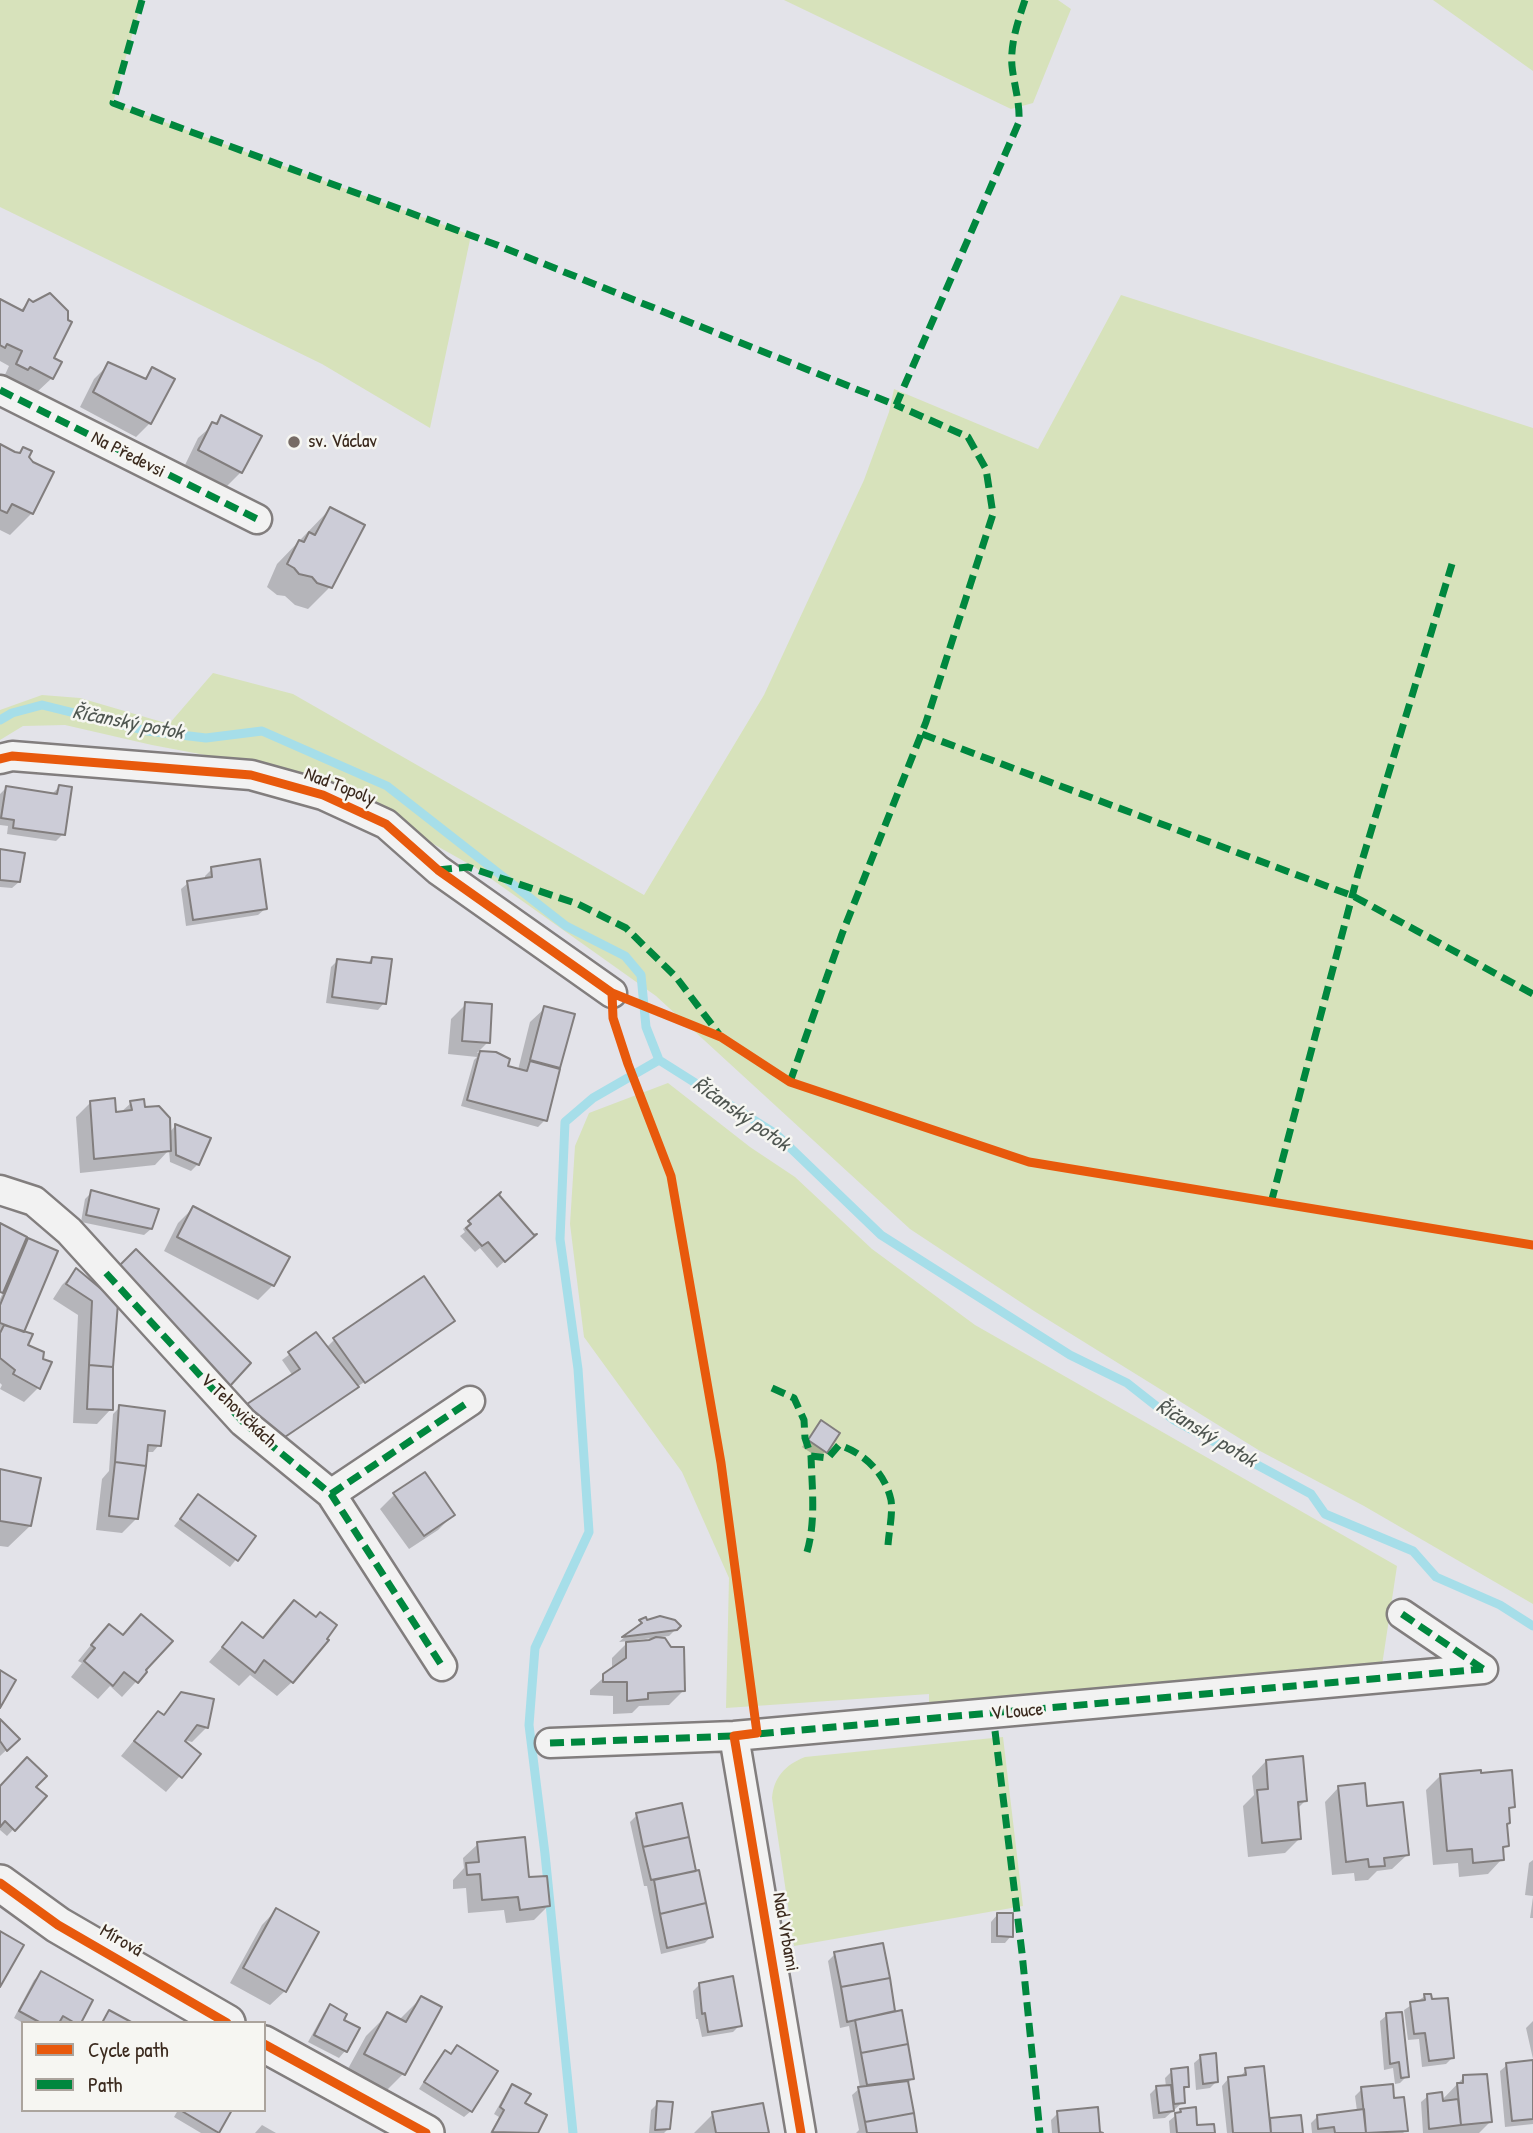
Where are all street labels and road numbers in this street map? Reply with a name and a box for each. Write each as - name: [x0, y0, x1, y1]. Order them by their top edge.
- street label: Na Předevsi: [87, 427, 169, 483]
- street label: Nad Topoly: [301, 763, 379, 811]
- street label: V Tehovičkách: [195, 1369, 281, 1453]
- street label: V Louce: [990, 1698, 1044, 1726]
- street label: Nad Vrbami: [767, 1891, 803, 1973]
- street label: Mírová: [96, 1920, 146, 1962]

